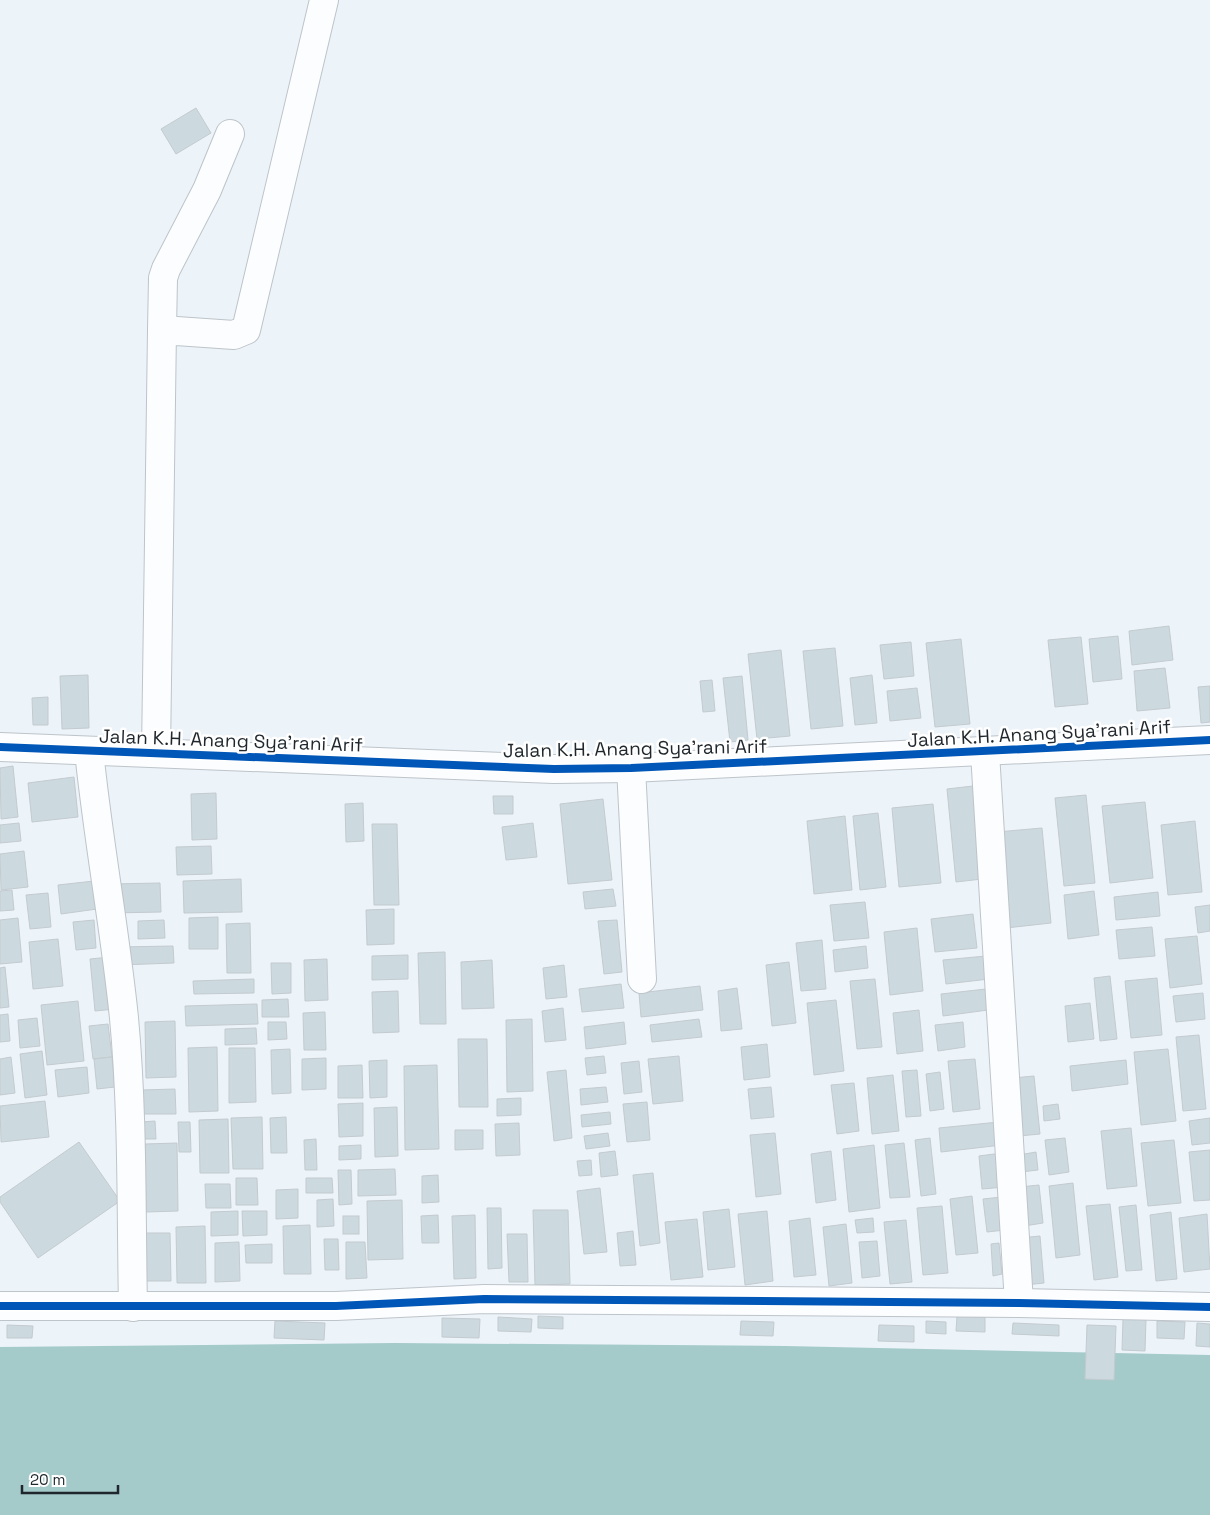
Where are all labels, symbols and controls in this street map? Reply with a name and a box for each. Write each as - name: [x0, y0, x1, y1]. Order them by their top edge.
- street label: Jalan K.H. Anang Sya'rani Arif: [907, 714, 1172, 753]
- street label: Jalan K.H. Anang Sya'rani Arif: [99, 723, 363, 758]
- street label: Jalan K.H. Anang Sya'rani Arif: [503, 734, 767, 763]
- scale bar: [22, 1462, 119, 1494]
- text: 20 m: [30, 1470, 65, 1489]

